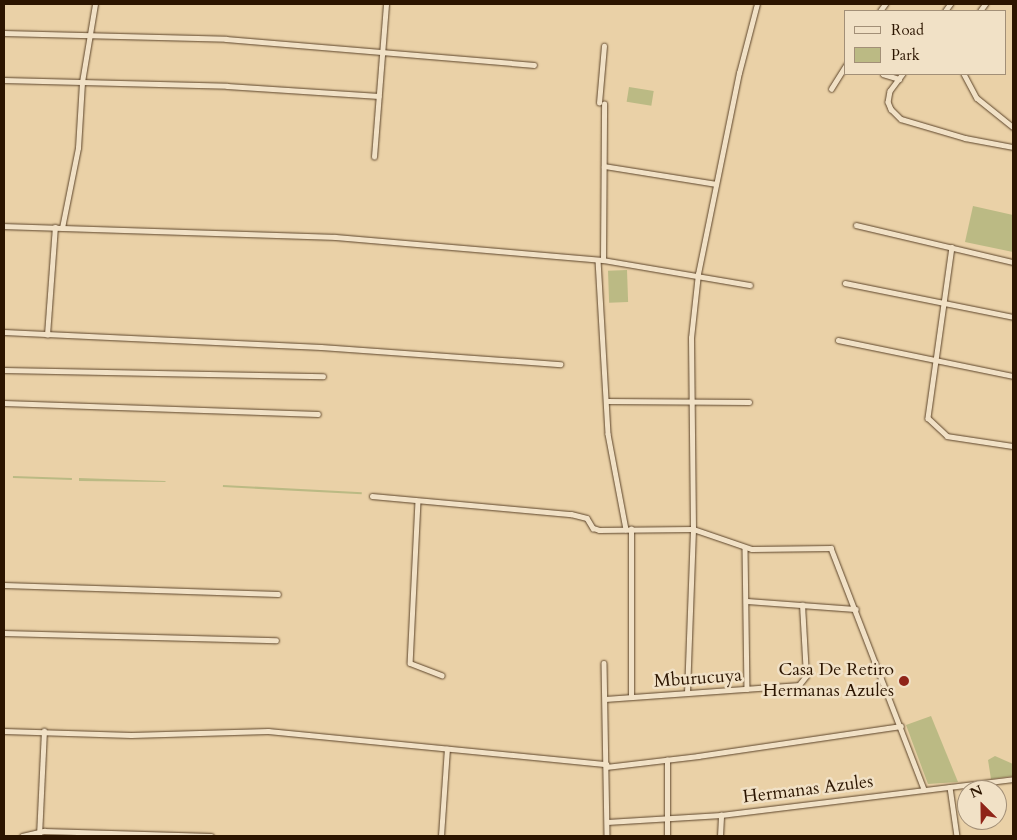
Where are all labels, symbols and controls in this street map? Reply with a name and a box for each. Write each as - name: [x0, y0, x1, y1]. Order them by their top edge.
- legend: [844, 10, 1007, 75]
- text: Road: [891, 20, 924, 40]
- text: Park: [891, 45, 920, 65]
- place label: Casa De Retiro Hermanas Azules: [763, 660, 894, 702]
- street label: Mburucuya: [653, 665, 743, 693]
- marker: Casa De Retiro Hermanas Azules: [898, 675, 910, 687]
- street label: Hermanas Azules: [742, 771, 874, 809]
- north arrow: [957, 780, 1007, 830]
- text: N: [967, 781, 986, 803]

